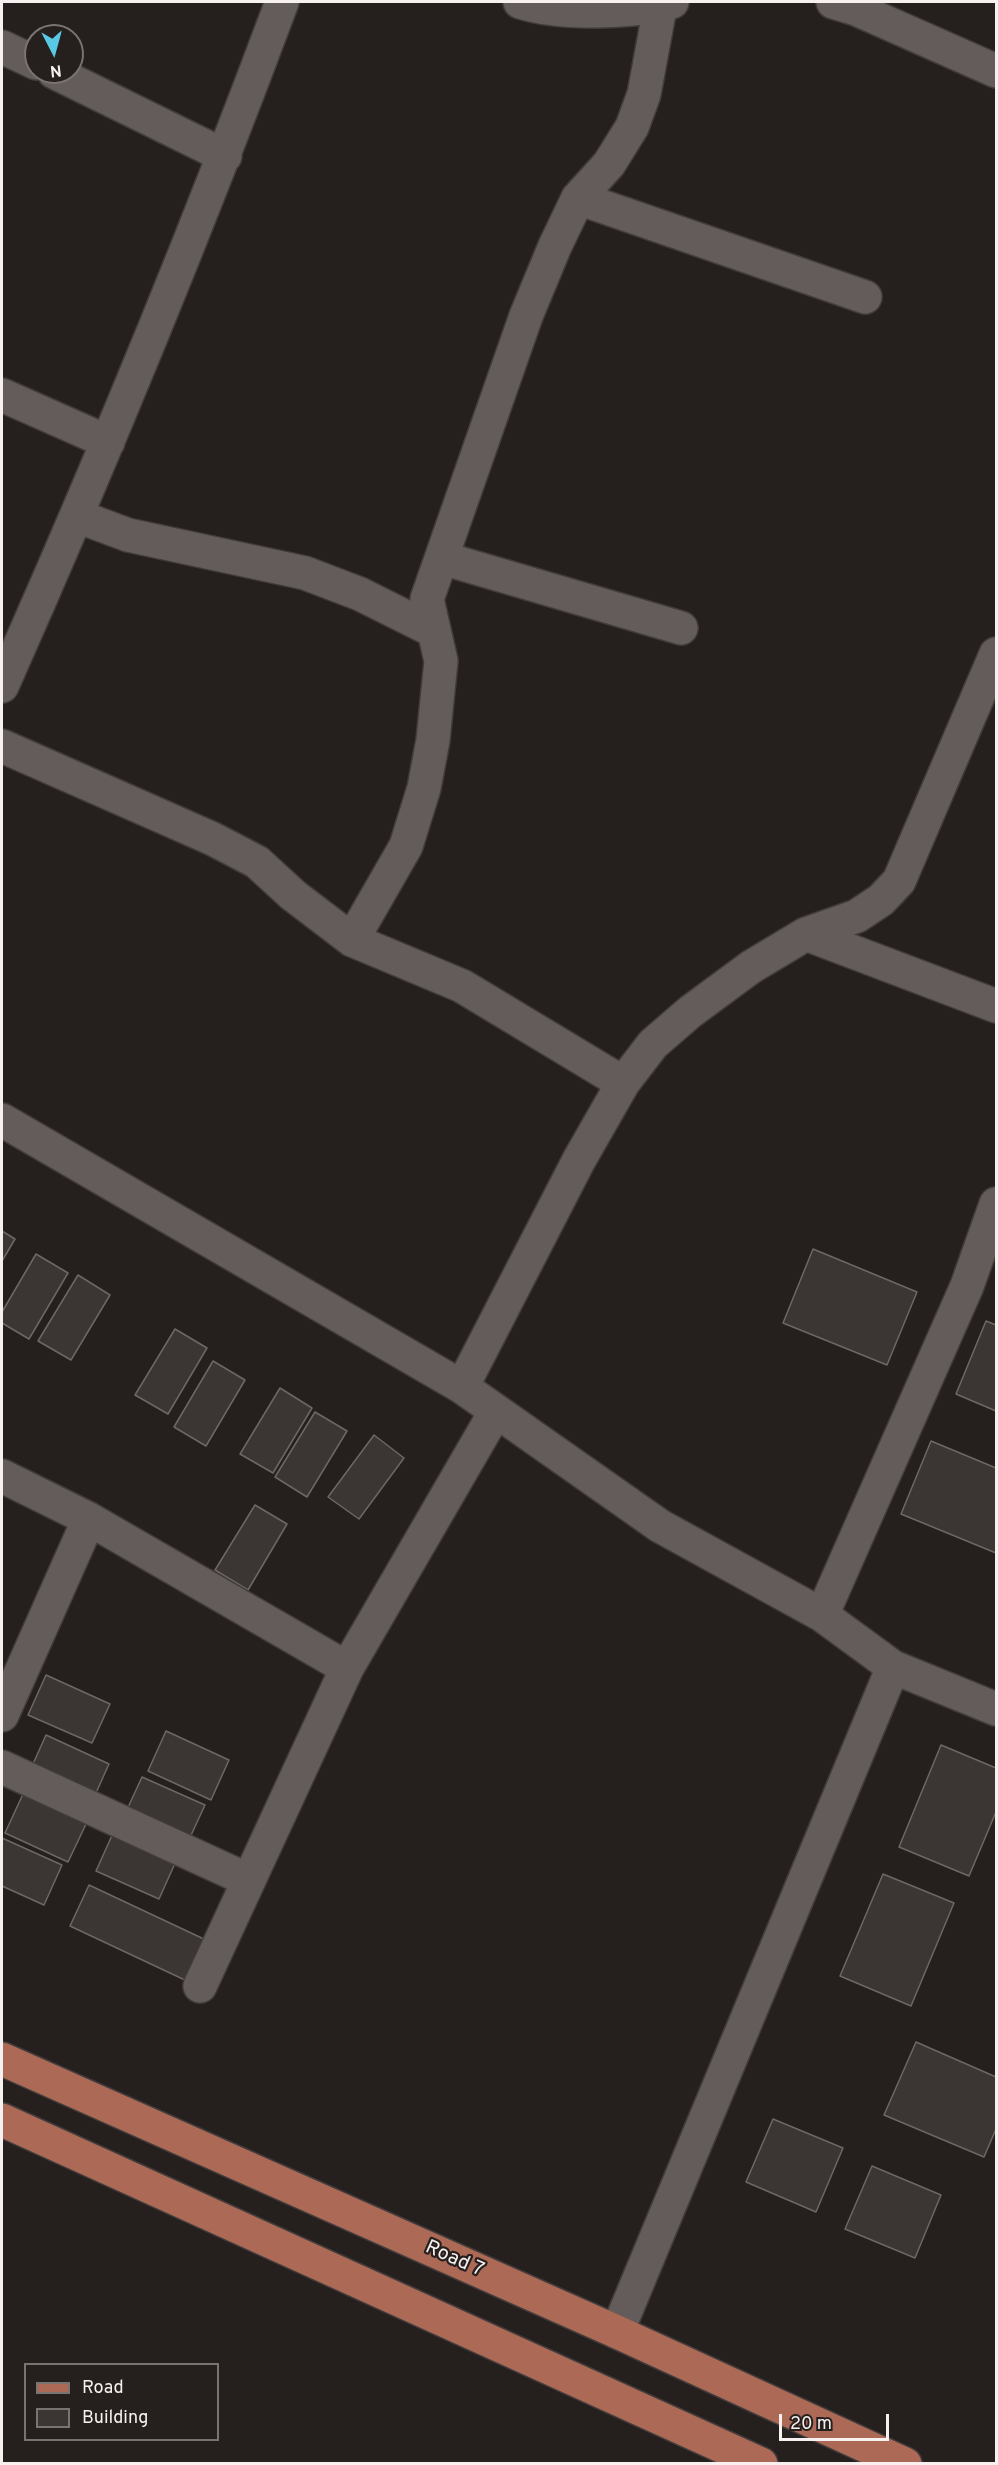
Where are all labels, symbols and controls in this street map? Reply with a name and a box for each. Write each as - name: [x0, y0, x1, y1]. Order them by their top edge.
- north arrow: [24, 24, 84, 84]
- text: N: [49, 59, 62, 80]
- street label: Road 7: [421, 2237, 487, 2283]
- legend: [24, 2363, 219, 2441]
- text: Road: [82, 2377, 124, 2400]
- scale bar: [782, 2402, 892, 2440]
- text: Building: [82, 2407, 148, 2430]
- text: 20 m: [790, 2413, 832, 2436]

